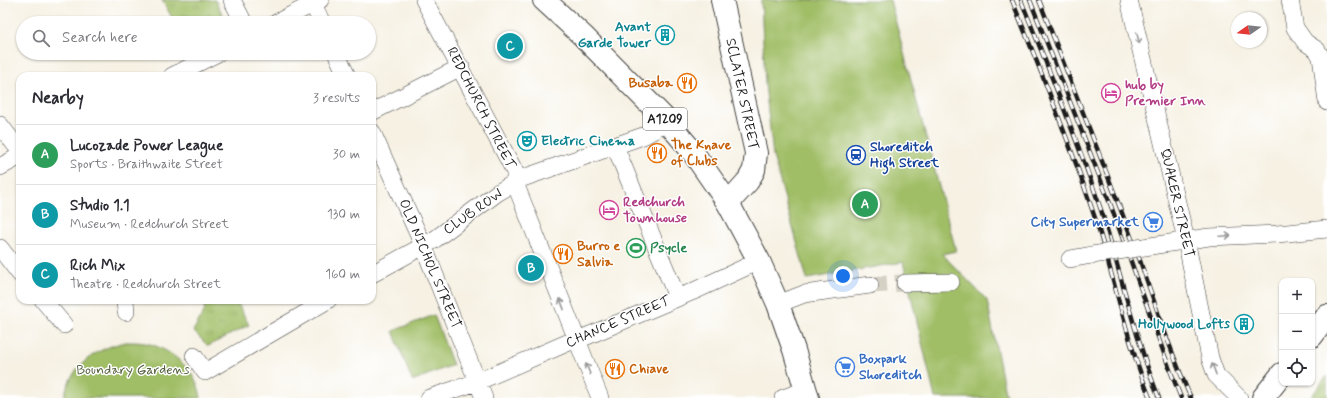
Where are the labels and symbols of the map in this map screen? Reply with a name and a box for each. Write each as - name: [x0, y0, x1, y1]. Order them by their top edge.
- north arrow: [1231, 12, 1267, 48]
- place label: Avant Garde Tower: [578, 18, 651, 52]
- building icon: Avant Garde Tower: [654, 24, 676, 46]
- pin: C: [497, 31, 523, 61]
- one-way arrow: [1135, 31, 1142, 44]
- street label: SCLATER STREET: [721, 36, 763, 152]
- street label: REDCHURCH STREET: [443, 44, 519, 172]
- restaurant icon: Busaba: [676, 72, 698, 94]
- place label: Busaba: [629, 74, 674, 92]
- place label: hub by Premier Inn: [1125, 76, 1207, 110]
- hotel icon: hub by Premier Inn: [1100, 82, 1122, 104]
- road number: A1209: [643, 108, 687, 130]
- theatre icon: Electric Cinema: [516, 130, 538, 152]
- place label: Electric Cinema: [541, 132, 635, 150]
- place label: The Knave of Clubs: [671, 136, 732, 170]
- place label: Shoreditch High Street: [870, 138, 940, 175]
- restaurant icon: The Knave of Clubs: [646, 142, 668, 164]
- station icon: Shoreditch High Street: [845, 144, 867, 166]
- street label: QUAKER STREET: [1156, 147, 1198, 259]
- street label: CLUB ROW: [440, 185, 506, 239]
- pin: A: [852, 189, 878, 219]
- place label: Redchurch Townhouse: [623, 193, 687, 227]
- street label: OLD NICHOL STREET: [395, 196, 465, 332]
- hotel icon: Redchurch Townhouse: [598, 199, 620, 221]
- supermarket icon: City Supermarket: [1142, 211, 1164, 233]
- place label: City Supermarket: [1031, 213, 1140, 231]
- one-way arrow: [1218, 233, 1231, 240]
- place label: Burro e Salvia: [577, 237, 620, 271]
- sports icon: Psycle: [625, 237, 647, 259]
- place label: Psycle: [650, 239, 687, 257]
- restaurant icon: Burro e Salvia: [552, 243, 574, 265]
- pin: B: [518, 253, 544, 283]
- your location: [833, 266, 853, 286]
- street label: CHANCE STREET: [563, 292, 673, 352]
- one-way arrow: [558, 298, 566, 310]
- building icon: Hollywood Lofts: [1233, 313, 1255, 335]
- place label: Hollywood Lofts: [1138, 315, 1231, 333]
- place label: Boxpark Shoreditch: [859, 350, 922, 384]
- supermarket icon: Boxpark Shoreditch: [834, 356, 856, 378]
- restaurant icon: Chiave: [604, 358, 626, 380]
- place label: Chiave: [629, 360, 669, 378]
- park label: Boundary Gardens: [76, 361, 190, 379]
- one-way arrow: [584, 363, 592, 375]
- one-way arrow: [1209, 363, 1217, 375]

